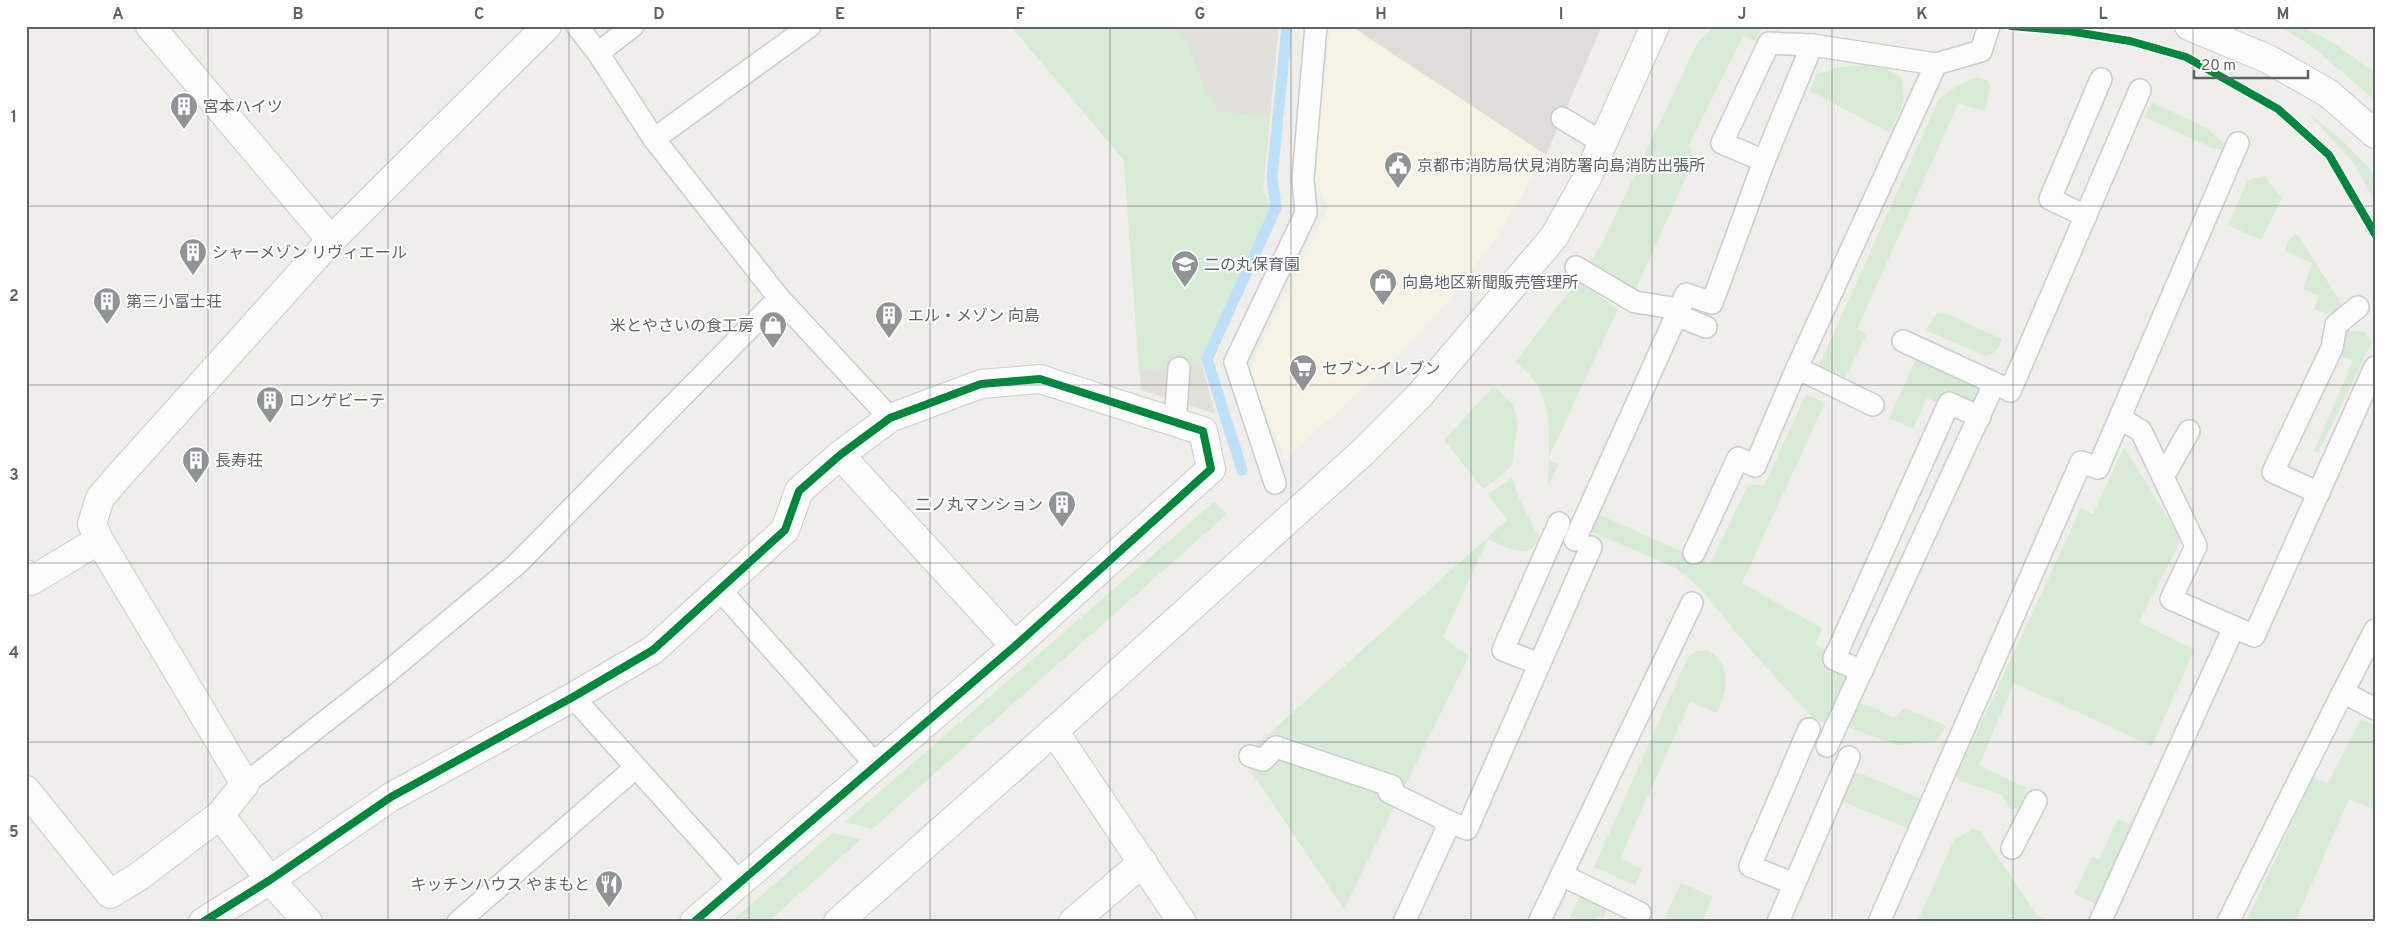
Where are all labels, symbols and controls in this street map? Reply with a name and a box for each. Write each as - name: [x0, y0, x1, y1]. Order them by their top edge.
- text: A: [112, 5, 124, 25]
- text: B: [292, 5, 304, 25]
- text: C: [474, 5, 484, 25]
- text: D: [653, 5, 665, 25]
- text: E: [835, 5, 845, 25]
- text: F: [1015, 5, 1025, 25]
- text: G: [1195, 5, 1205, 25]
- text: H: [1375, 5, 1387, 25]
- text: I: [1559, 5, 1563, 25]
- text: J: [1738, 5, 1746, 25]
- text: K: [1916, 5, 1928, 25]
- text: L: [2098, 5, 2108, 25]
- text: M: [2277, 5, 2289, 25]
- scale bar: [2194, 48, 2307, 80]
- text: 20 m: [2201, 57, 2236, 76]
- building icon: 宮本ハイツ: [169, 91, 199, 130]
- place label: 宮本ハイツ: [203, 98, 283, 118]
- text: 1: [11, 108, 17, 128]
- public building icon: 京都市消防局伏見消防署向島消防出張所: [1383, 150, 1413, 189]
- place label: 京都市消防局伏見消防署向島消防出張所: [1417, 157, 1705, 177]
- building icon: シャーメゾン リヴィエール: [178, 237, 208, 276]
- place label: シャーメゾン リヴィエール: [212, 244, 407, 264]
- school or university icon: 二の丸保育園: [1170, 249, 1200, 288]
- place label: 二の丸保育園: [1204, 256, 1300, 276]
- shop icon: 向島地区新聞販売管理所: [1368, 267, 1398, 306]
- place label: 向島地区新聞販売管理所: [1402, 274, 1578, 294]
- building icon: 第三小富士荘: [92, 286, 122, 325]
- text: 2: [9, 287, 19, 307]
- place label: 第三小富士荘: [126, 293, 222, 313]
- building icon: エル・メゾン 向島: [874, 300, 904, 339]
- place label: エル・メゾン 向島: [908, 307, 1040, 327]
- shop icon: 米とやさいの食工房: [758, 310, 788, 349]
- place label: 米とやさいの食工房: [610, 317, 754, 337]
- supermarket icon: セブン-イレブン: [1288, 353, 1318, 392]
- place label: セブン-イレブン: [1322, 360, 1440, 380]
- building icon: ロンゲビーテ: [255, 385, 285, 424]
- place label: ロンゲビーテ: [289, 392, 385, 412]
- building icon: 長寿荘: [181, 445, 211, 484]
- place label: 長寿荘: [215, 452, 263, 472]
- text: 3: [9, 466, 19, 486]
- building icon: 二ノ丸マンション: [1047, 489, 1077, 528]
- place label: 二ノ丸マンション: [915, 496, 1043, 516]
- text: 4: [9, 644, 19, 664]
- text: 5: [9, 823, 19, 843]
- restaurant icon: キッチンハウス やまもと: [594, 869, 624, 908]
- place label: キッチンハウス やまもと: [411, 876, 590, 896]

